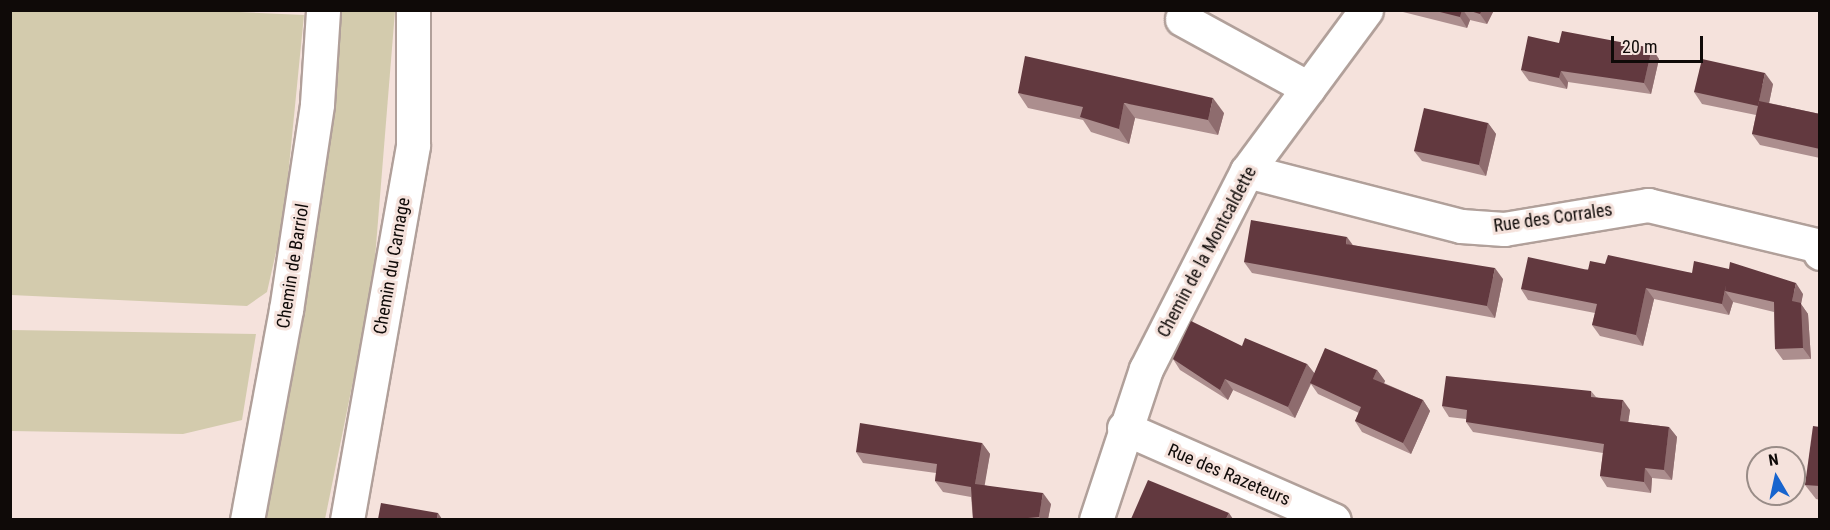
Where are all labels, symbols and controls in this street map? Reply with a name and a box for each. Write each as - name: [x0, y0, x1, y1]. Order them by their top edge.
- scale bar: [1614, 24, 1706, 62]
- text: 20 m: [1622, 36, 1657, 57]
- street label: Chemin de la Montcaldette: [1153, 163, 1261, 341]
- street label: Chemin du Carnage: [369, 196, 415, 336]
- street label: Rue des Corrales: [1492, 199, 1614, 237]
- street label: Chemin de Barriol: [272, 202, 314, 330]
- street label: Rue des Razeteurs: [1164, 439, 1294, 511]
- north arrow: [1746, 446, 1806, 506]
- text: N: [1767, 450, 1780, 470]

